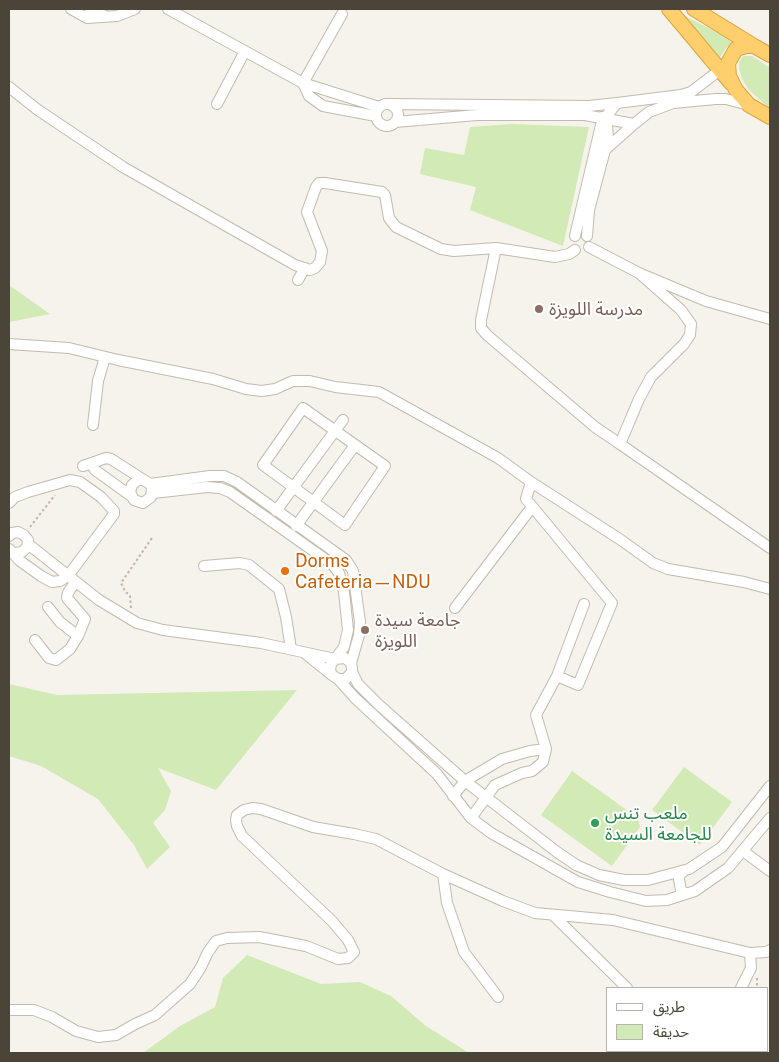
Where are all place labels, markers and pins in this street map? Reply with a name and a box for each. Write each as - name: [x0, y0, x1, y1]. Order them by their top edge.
- place label: مدرسة اللويزة: [549, 298, 643, 320]
- marker: مدرسة اللويزة: [533, 303, 545, 315]
- place label: Dorms Cafeteria—NDU: [295, 550, 431, 592]
- marker: Dorms Cafeteria—NDU: [279, 565, 291, 577]
- place label: جامعة سيدة اللويزة: [375, 609, 460, 652]
- marker: جامعة سيدة اللويزة: [359, 624, 371, 636]
- place label: ملعب تنس للجامعة السيدة: [605, 802, 712, 844]
- marker: ملعب تنس للجامعة السيدة: [589, 817, 601, 829]

